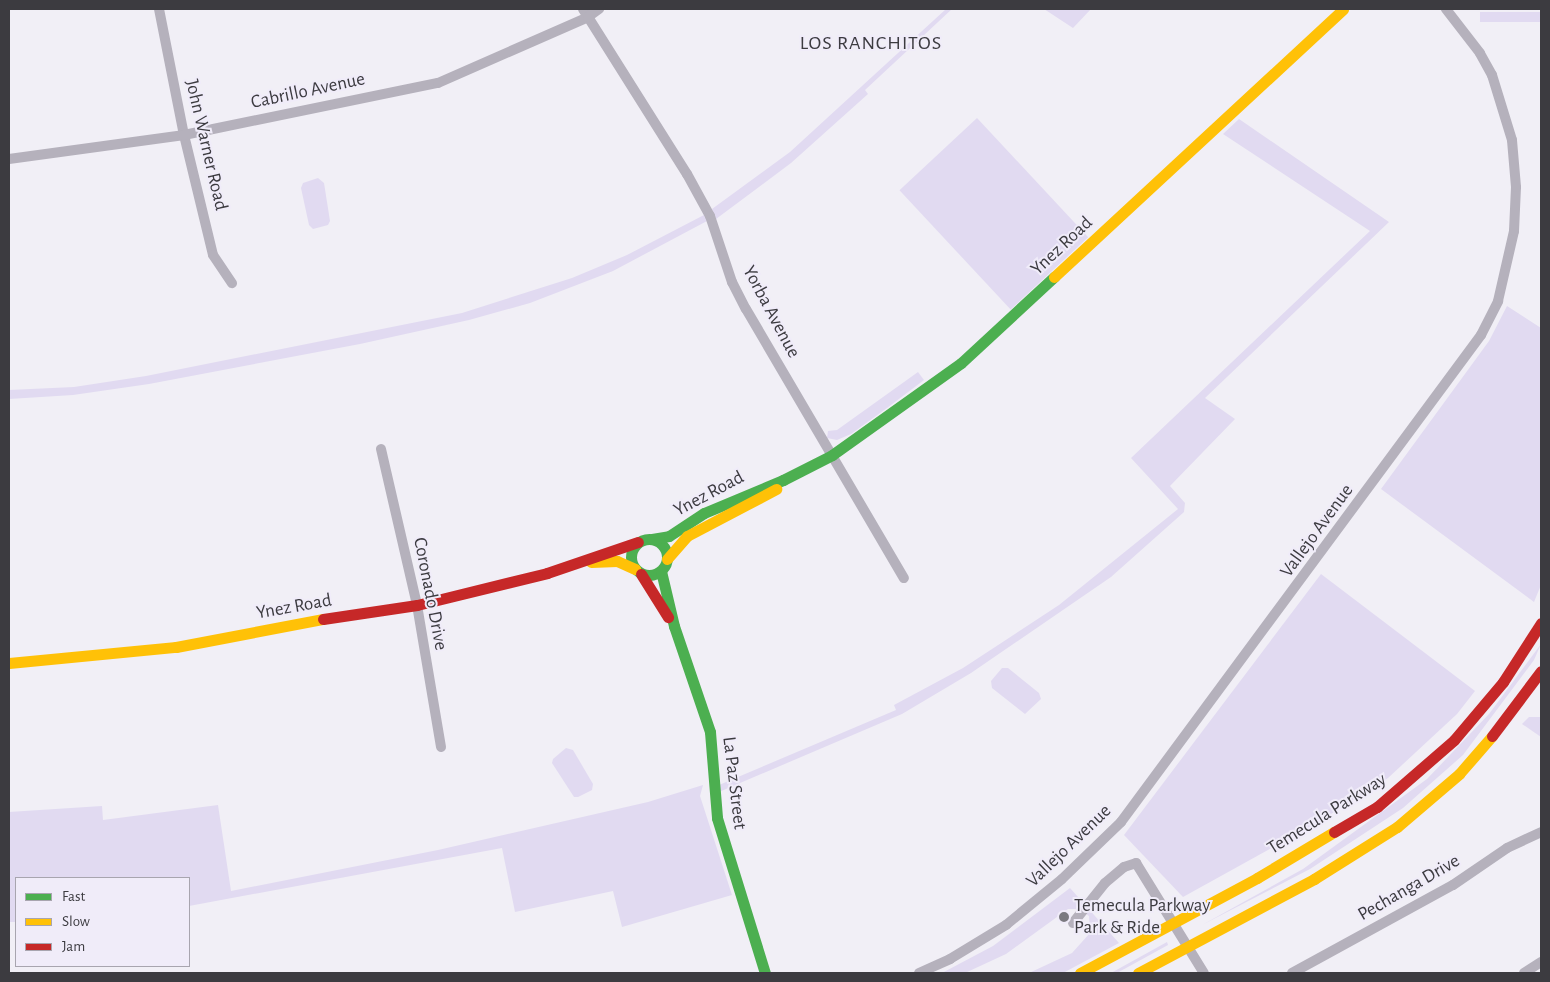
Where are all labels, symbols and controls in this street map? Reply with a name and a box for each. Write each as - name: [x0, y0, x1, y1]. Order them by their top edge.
- district label: LOS RANCHITOS: [798, 31, 944, 55]
- street label: Cabrillo Avenue: [249, 68, 367, 114]
- street label: John Warner Road: [180, 77, 232, 213]
- street label: Ynez Road: [1026, 212, 1098, 280]
- street label: Yorba Avenue: [737, 262, 805, 362]
- street label: Ynez Road: [670, 466, 748, 522]
- street label: Vallejo Avenue: [1276, 480, 1358, 582]
- street label: Coronado Drive: [408, 536, 452, 652]
- street label: Ynez Road: [255, 589, 333, 625]
- street label: La Paz Street: [717, 735, 751, 831]
- street label: Temecula Parkway: [1263, 768, 1391, 860]
- street label: Vallejo Avenue: [1022, 800, 1116, 892]
- street label: Pechanga Drive: [1354, 850, 1464, 926]
- legend: [15, 877, 190, 967]
- text: Fast: [62, 889, 85, 904]
- place label: Temecula Parkway Park & Ride: [1074, 895, 1210, 939]
- marker: Temecula Parkway Park & Ride: [1058, 911, 1070, 923]
- text: Slow: [62, 914, 90, 929]
- text: Jam: [62, 939, 85, 954]

